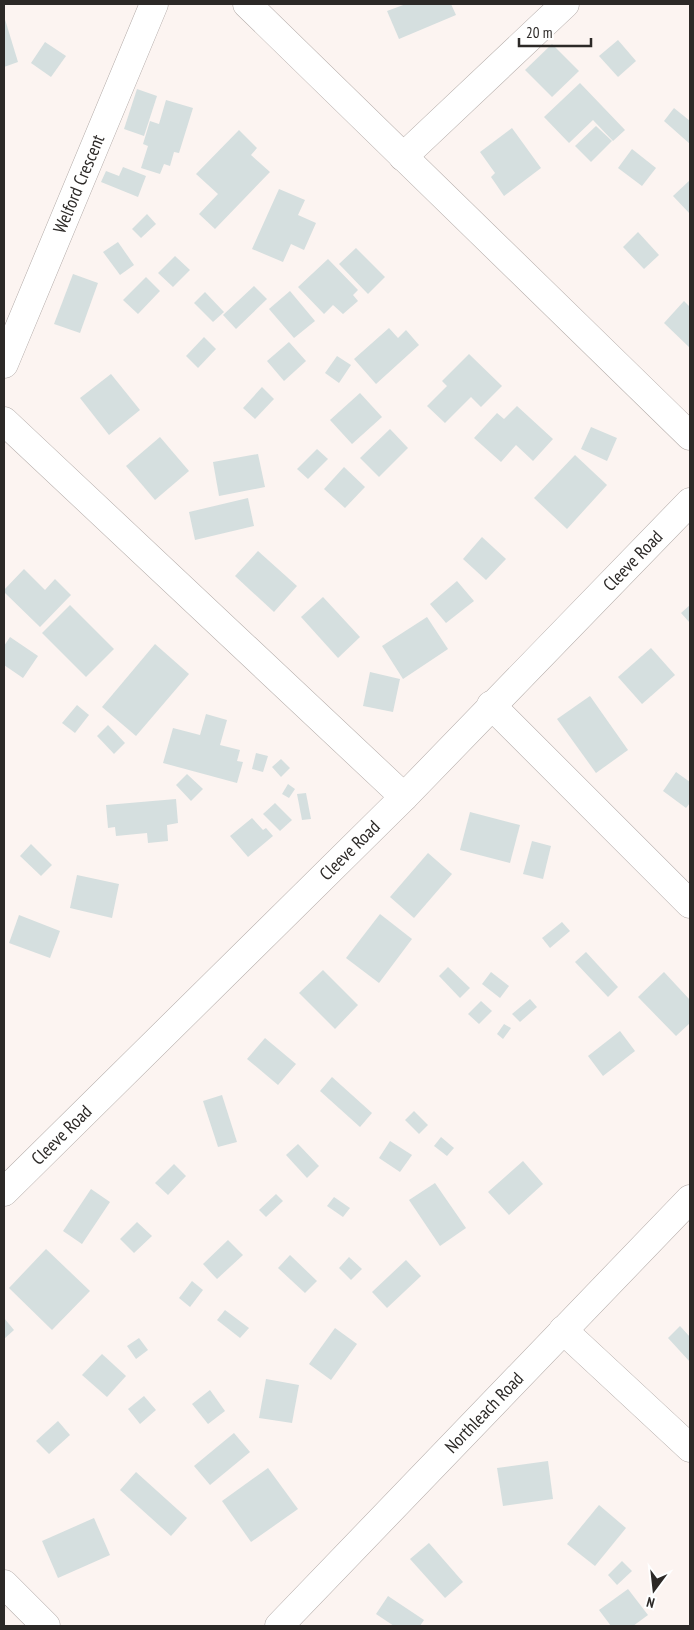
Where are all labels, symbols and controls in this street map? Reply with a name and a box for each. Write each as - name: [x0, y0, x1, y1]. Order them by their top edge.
- scale bar: [519, 15, 592, 47]
- text: 20 m: [526, 23, 552, 42]
- street label: Welford Crescent: [48, 131, 109, 237]
- street label: Cleeve Road: [598, 525, 667, 596]
- street label: Cleeve Road: [314, 815, 385, 885]
- street label: Cleeve Road: [26, 1100, 96, 1170]
- street label: Northleach Road: [440, 1367, 528, 1458]
- north arrow: [629, 1565, 679, 1615]
- text: N: [645, 1593, 657, 1612]

